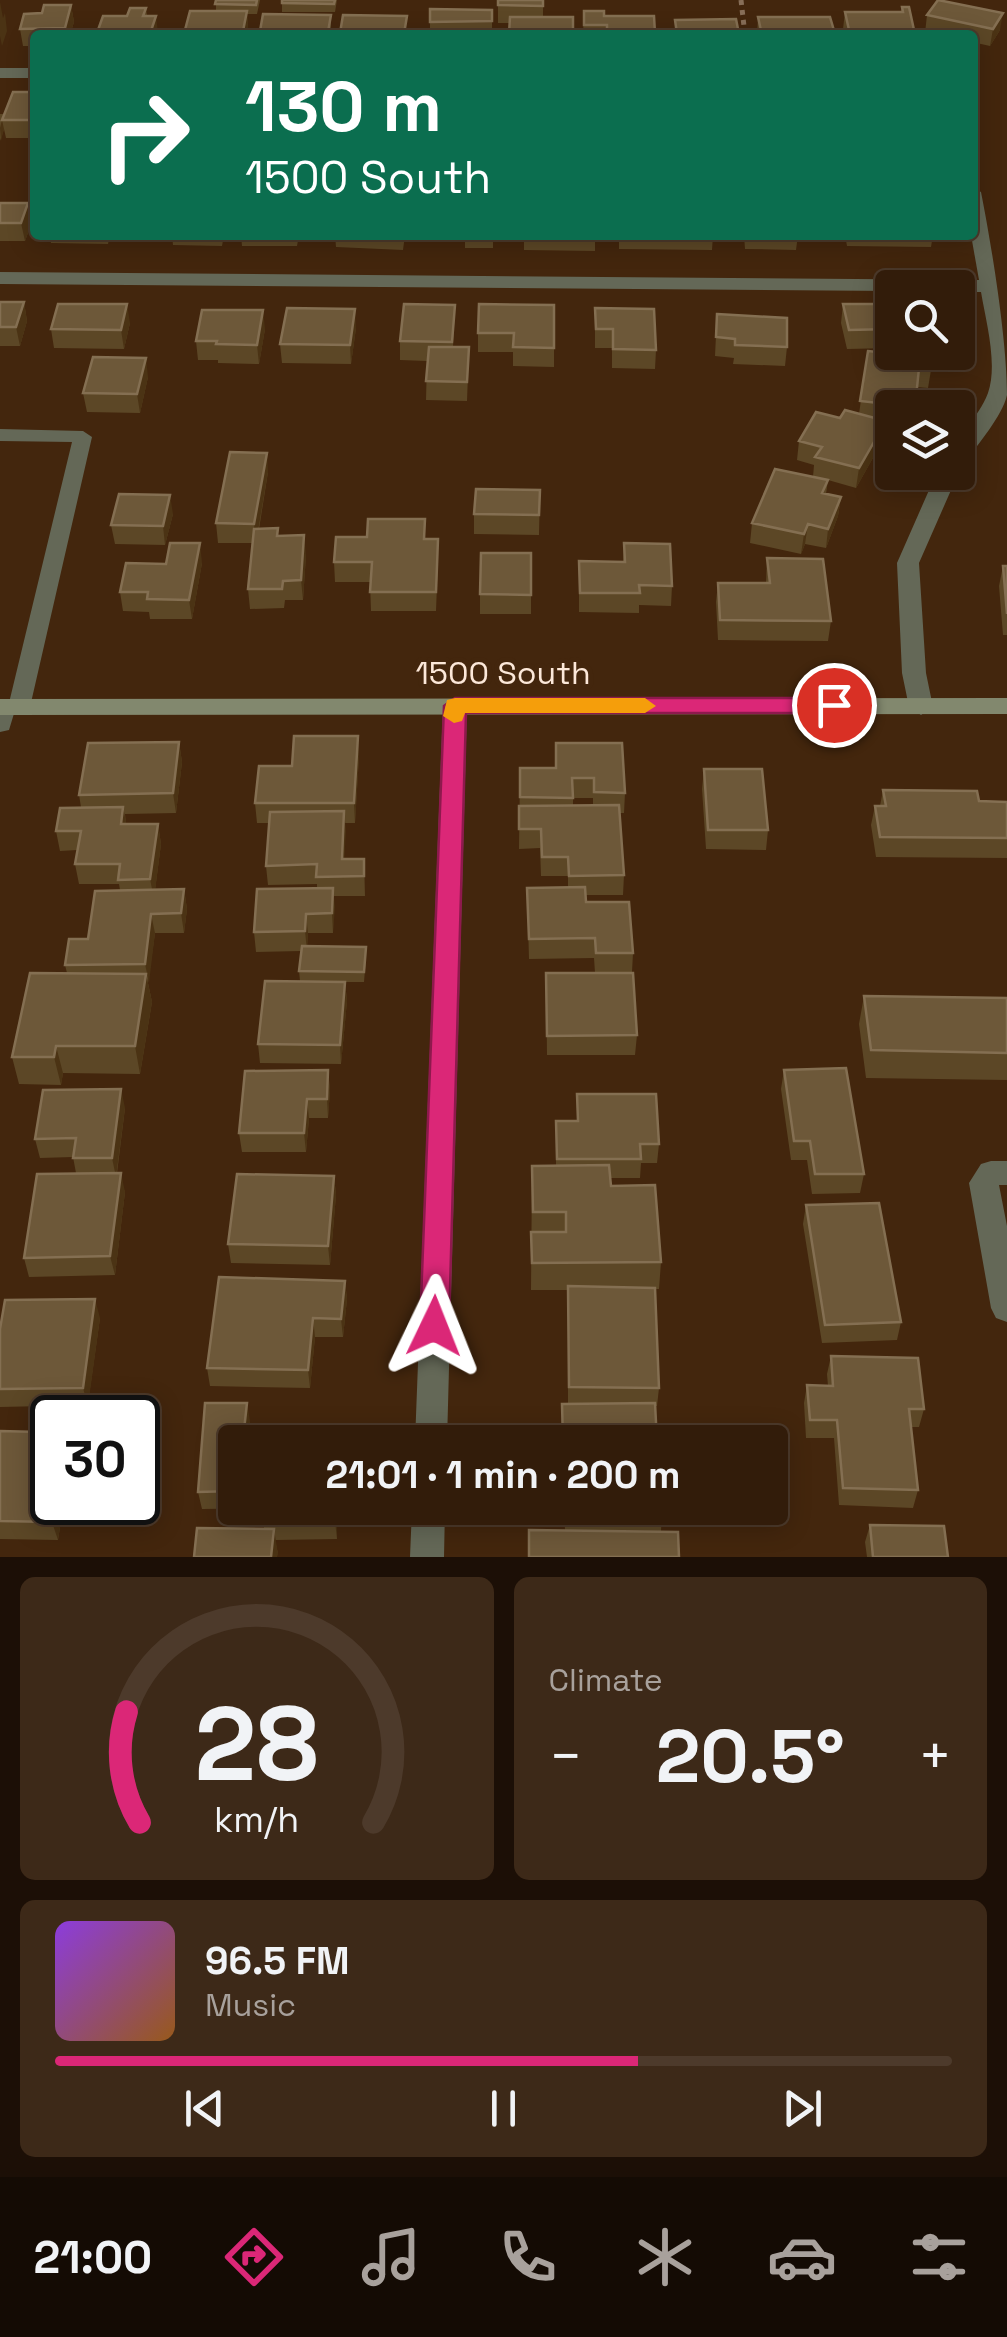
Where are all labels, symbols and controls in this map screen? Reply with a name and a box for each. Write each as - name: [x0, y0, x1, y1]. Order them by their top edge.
- text: 130 m: [245, 62, 442, 151]
- icon: right: [80, 70, 210, 200]
- text: 1500 South: [245, 149, 491, 206]
- map controls: [875, 270, 975, 490]
- button: search: [875, 270, 975, 370]
- button: layers: [875, 390, 975, 490]
- street label: 1500 South: [415, 653, 591, 693]
- pin: [792, 663, 877, 748]
- icon: arrive: [807, 678, 862, 733]
- position arrow: [382, 1274, 486, 1378]
- speed limit sign: 30: [30, 1395, 160, 1525]
- text: 21:01 · 1 min · 200 m: [326, 1451, 680, 1499]
- text: Climate: [549, 1660, 663, 1700]
- text: 28: [195, 1678, 319, 1810]
- text: 20.5°: [656, 1708, 845, 1804]
- text: −: [549, 1721, 583, 1791]
- text: +: [918, 1721, 952, 1791]
- text: km/h: [214, 1797, 299, 1842]
- text: 96.5 FM: [205, 1937, 349, 1985]
- text: Music: [205, 1985, 296, 2025]
- icon: previous: [177, 2081, 232, 2136]
- icon: pause: [476, 2081, 531, 2136]
- icon: next: [775, 2081, 830, 2136]
- icon: directions: [219, 2222, 289, 2292]
- icon: music: [356, 2222, 426, 2292]
- icon: phone: [493, 2222, 563, 2292]
- icon: climate: [630, 2222, 700, 2292]
- icon: car: [767, 2222, 837, 2292]
- icon: filters: [904, 2222, 974, 2292]
- text: 21:00: [33, 2229, 152, 2286]

